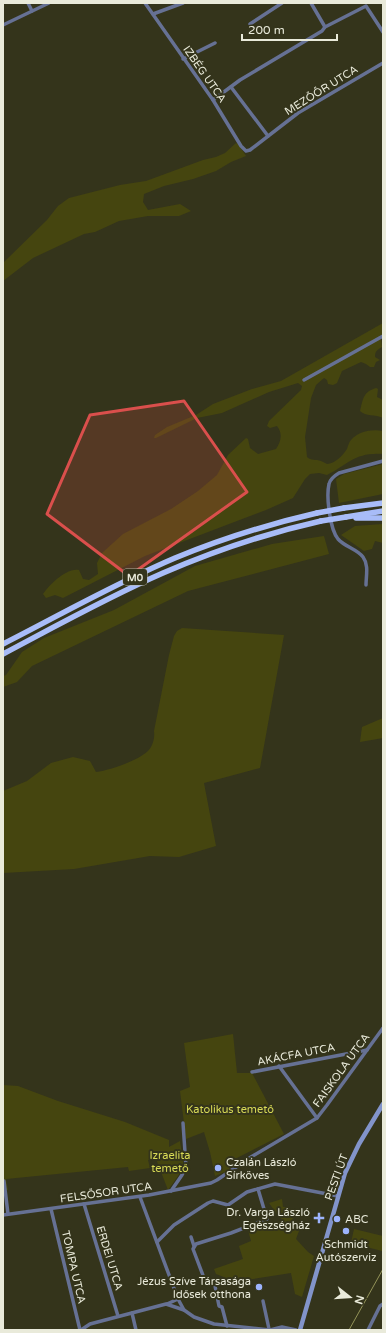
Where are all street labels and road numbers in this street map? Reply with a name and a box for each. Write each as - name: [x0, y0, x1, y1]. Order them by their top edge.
- street label: IZBÉG UTCA: [180, 43, 230, 105]
- street label: MEZŐŐR UTCA: [282, 62, 360, 118]
- road number: M0: [123, 569, 147, 585]
- street label: FAISKOLA UTCA: [310, 1031, 373, 1110]
- street label: AKÁCFA UTCA: [256, 1040, 336, 1068]
- street label: PESTI ÚT: [321, 1152, 351, 1202]
- street label: FELSŐSOR UTCA: [59, 1179, 153, 1205]
- street label: ERDEI UTCA: [94, 1224, 125, 1292]
- street label: TOMPA UTCA: [59, 1229, 88, 1305]

